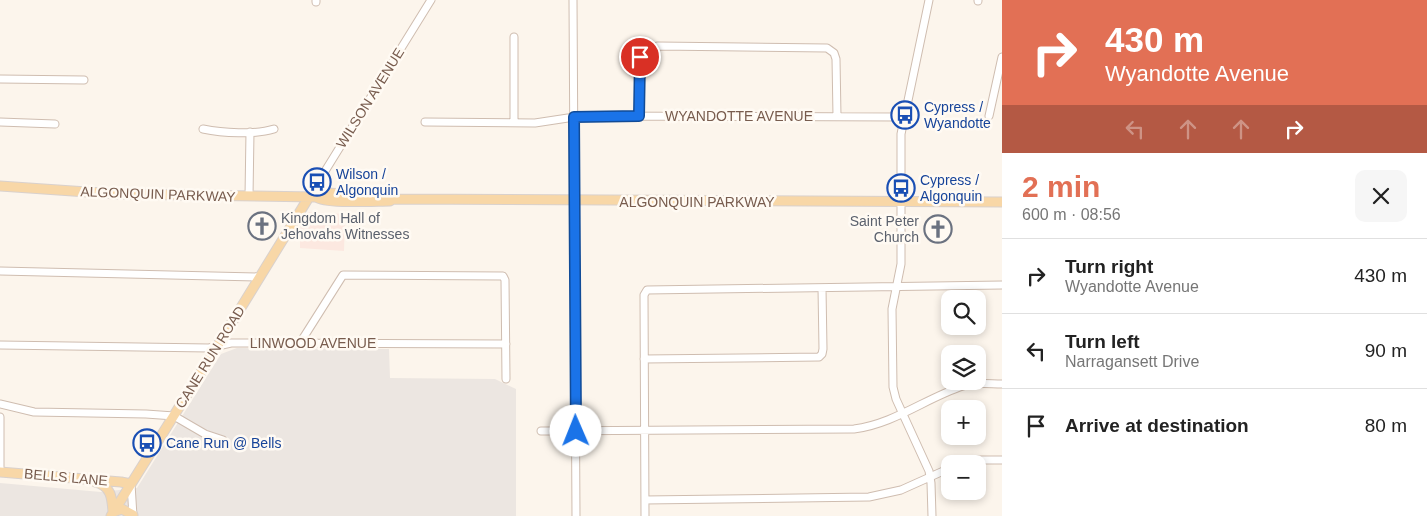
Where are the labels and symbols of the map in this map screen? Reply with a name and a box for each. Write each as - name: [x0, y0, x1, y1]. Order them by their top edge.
- pin: [619, 36, 661, 78]
- street label: WILSON AVENUE: [333, 45, 407, 151]
- place label: Cypress / Wyandotte: [924, 99, 991, 131]
- bus stop icon: Cypress / Wyandotte: [890, 100, 920, 130]
- street label: WYANDOTTE AVENUE: [665, 108, 813, 124]
- place label: Wilson / Algonquin: [336, 166, 398, 198]
- bus stop icon: Wilson / Algonquin: [302, 167, 332, 197]
- place label: Cypress / Algonquin: [920, 172, 982, 204]
- bus stop icon: Cypress / Algonquin: [886, 173, 916, 203]
- street label: ALGONQUIN PARKWAY: [80, 183, 237, 205]
- street label: ALGONQUIN PARKWAY: [619, 194, 775, 210]
- place label: Kingdom Hall of Jehovahs Witnesses: [281, 210, 409, 242]
- church icon: Kingdom Hall of Jehovahs Witnesses: [247, 211, 277, 241]
- place label: Saint Peter Church: [850, 213, 919, 245]
- church icon: Saint Peter Church: [923, 214, 953, 244]
- street label: CANE RUN ROAD: [172, 303, 248, 411]
- street label: LINWOOD AVENUE: [250, 335, 376, 351]
- position arrow: [549, 404, 601, 456]
- bus stop icon: Cane Run @ Bells: [132, 428, 162, 458]
- place label: Cane Run @ Bells: [166, 435, 281, 451]
- street label: BELLS LANE: [23, 465, 109, 489]

